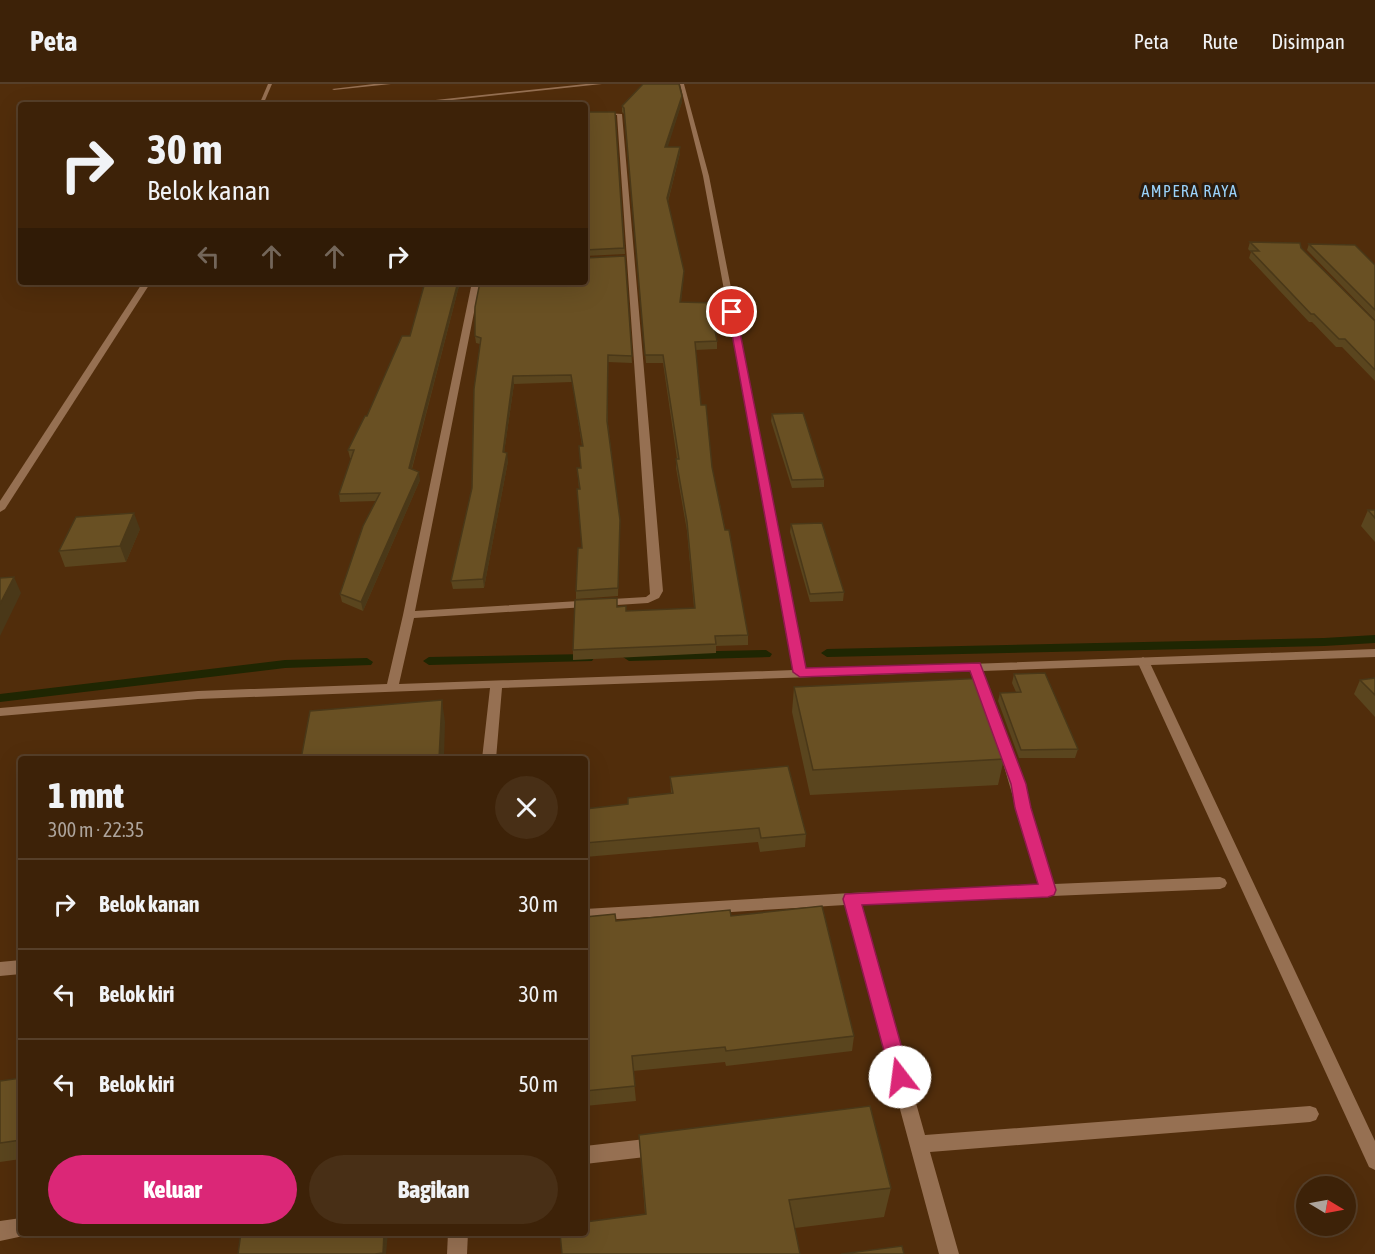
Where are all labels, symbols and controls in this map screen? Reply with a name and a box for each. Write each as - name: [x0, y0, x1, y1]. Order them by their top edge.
- text: Peta: [30, 25, 77, 57]
- text: Peta: [1134, 29, 1169, 53]
- text: Rute: [1202, 29, 1238, 53]
- text: Disimpan: [1271, 29, 1345, 53]
- text: 30 m: [147, 125, 222, 173]
- icon: right: [48, 126, 126, 204]
- text: Belok kanan: [147, 175, 270, 206]
- district label: AMPERA RAYA: [1142, 182, 1238, 200]
- icon: left: [192, 240, 225, 273]
- icon: ahead: [255, 240, 288, 273]
- icon: ahead: [318, 240, 351, 273]
- icon: right: [381, 240, 414, 273]
- pin: [706, 286, 757, 337]
- icon: arrive: [715, 295, 748, 328]
- text: 1 mnt: [48, 774, 124, 816]
- button: close: [495, 776, 558, 839]
- text: 300 m · 22:35: [48, 818, 144, 841]
- icon: right: [48, 888, 81, 921]
- text: Belok kanan: [99, 891, 200, 917]
- text: 30 m: [518, 891, 558, 917]
- icon: left: [48, 978, 81, 1011]
- text: Belok kiri: [99, 981, 174, 1007]
- text: 30 m: [518, 981, 558, 1007]
- position arrow: [868, 1045, 932, 1109]
- icon: left: [48, 1068, 81, 1101]
- text: Belok kiri: [99, 1071, 174, 1097]
- text: 50 m: [518, 1071, 558, 1097]
- button: Keluar: [48, 1155, 297, 1224]
- button: Bagikan: [309, 1155, 558, 1224]
- north arrow: [1296, 1176, 1356, 1236]
- map controls: [1296, 1176, 1356, 1236]

